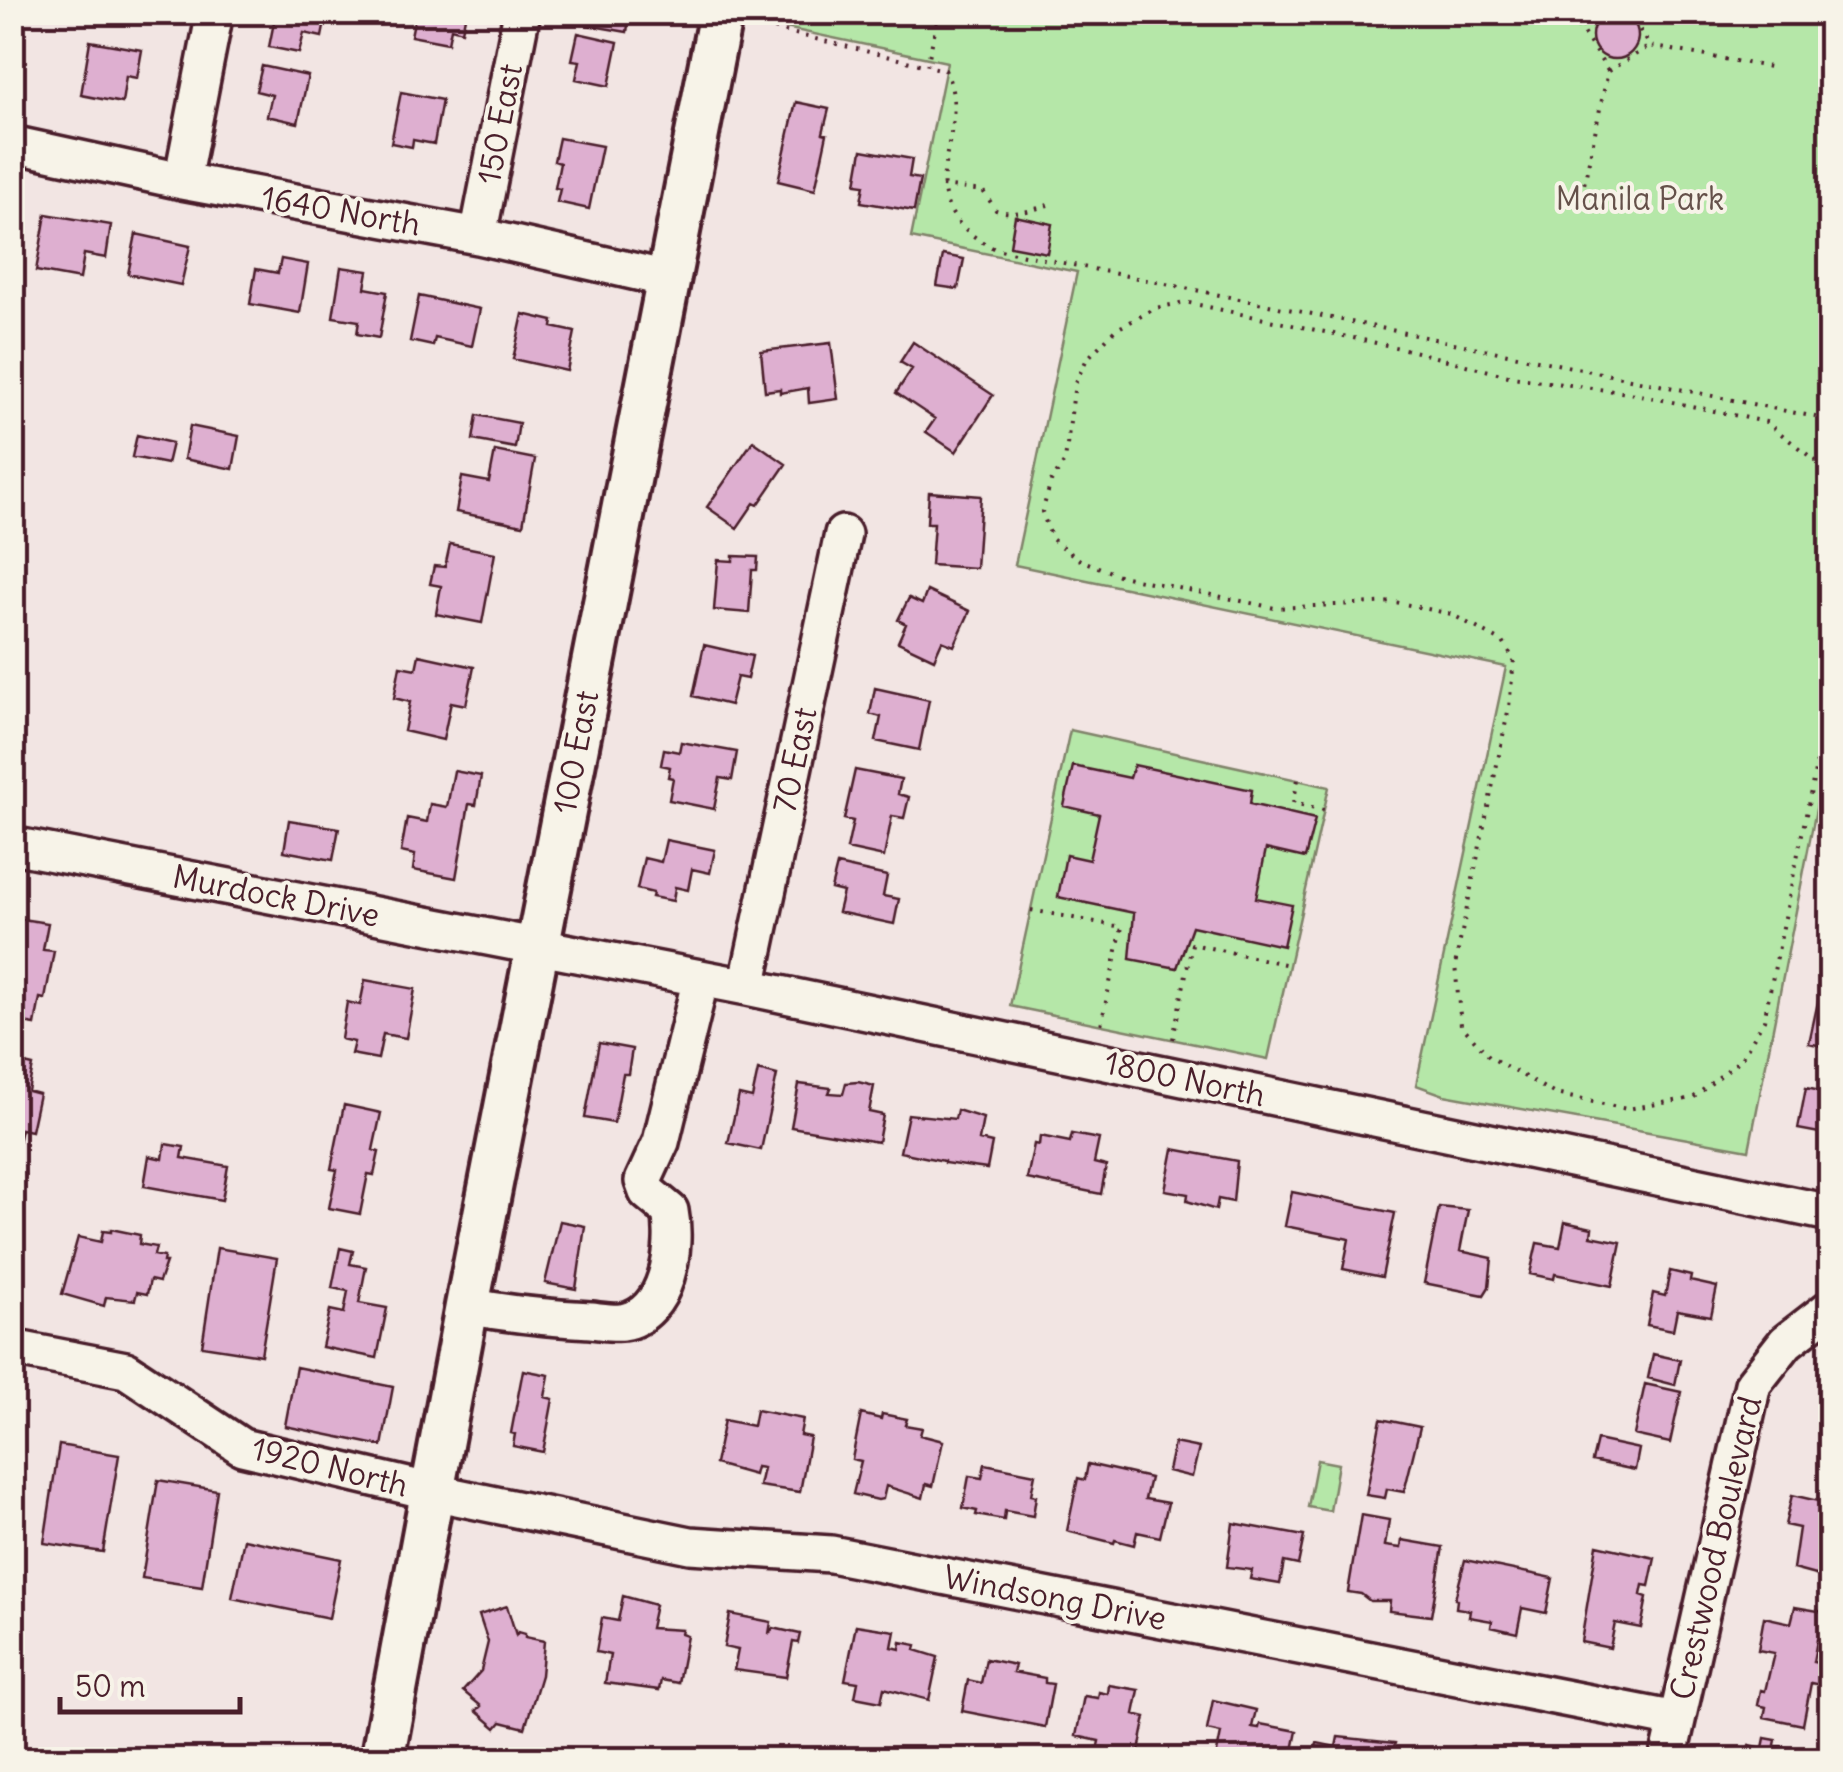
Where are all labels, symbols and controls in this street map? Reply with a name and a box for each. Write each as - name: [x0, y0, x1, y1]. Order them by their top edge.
- street label: 150 East: [468, 60, 531, 188]
- street label: 1640 North: [259, 176, 424, 245]
- park label: Manila Park: [1556, 178, 1724, 219]
- street label: 100 East: [544, 687, 608, 817]
- street label: 70 East: [763, 703, 826, 816]
- street label: Murdock Drive: [169, 855, 383, 936]
- street label: 1800 North: [1101, 1042, 1269, 1116]
- street label: Crestwood Boulevard: [1661, 1392, 1770, 1704]
- street label: 1920 North: [248, 1427, 412, 1506]
- street label: Windsong Drive: [940, 1556, 1170, 1639]
- scale bar: [60, 1652, 240, 1714]
- text: 50 m: [75, 1667, 145, 1705]

